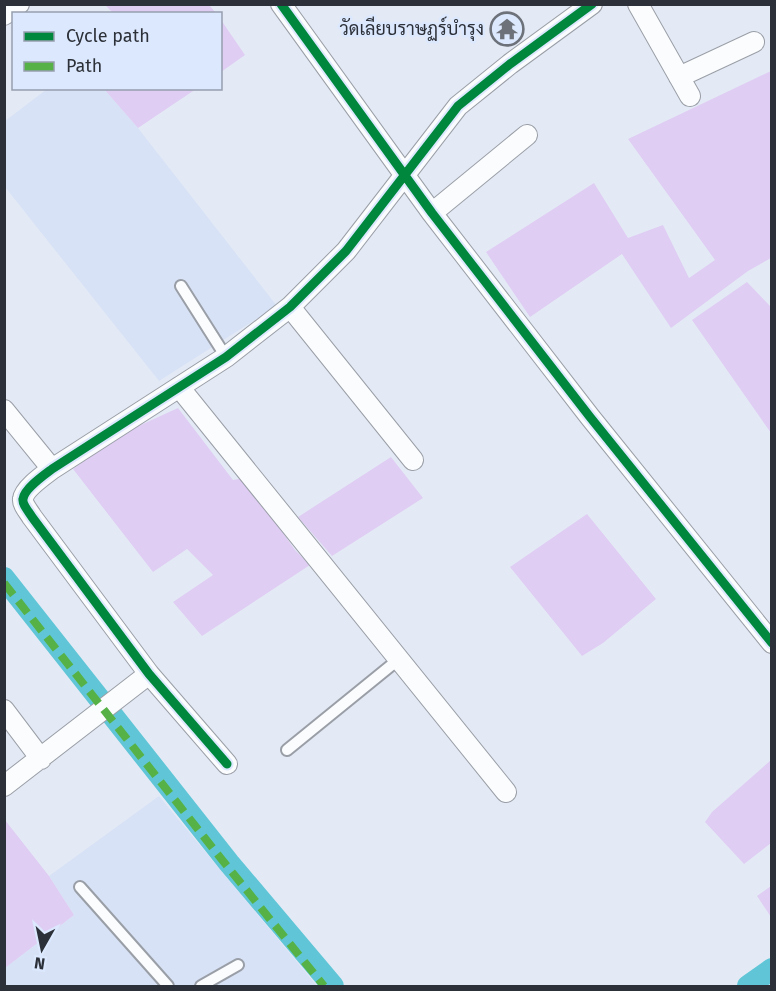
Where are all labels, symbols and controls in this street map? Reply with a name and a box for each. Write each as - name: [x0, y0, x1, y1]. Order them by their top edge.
- temple icon: วัดเลียบราษฏร์บำรุง: [489, 11, 525, 47]
- legend: [12, 12, 222, 90]
- place label: วัดเลียบราษฏร์บำรุง: [340, 16, 484, 41]
- text: Cycle path: [66, 25, 150, 47]
- text: Path: [66, 55, 102, 77]
- north arrow: [12, 919, 72, 979]
- text: N: [33, 953, 46, 974]

